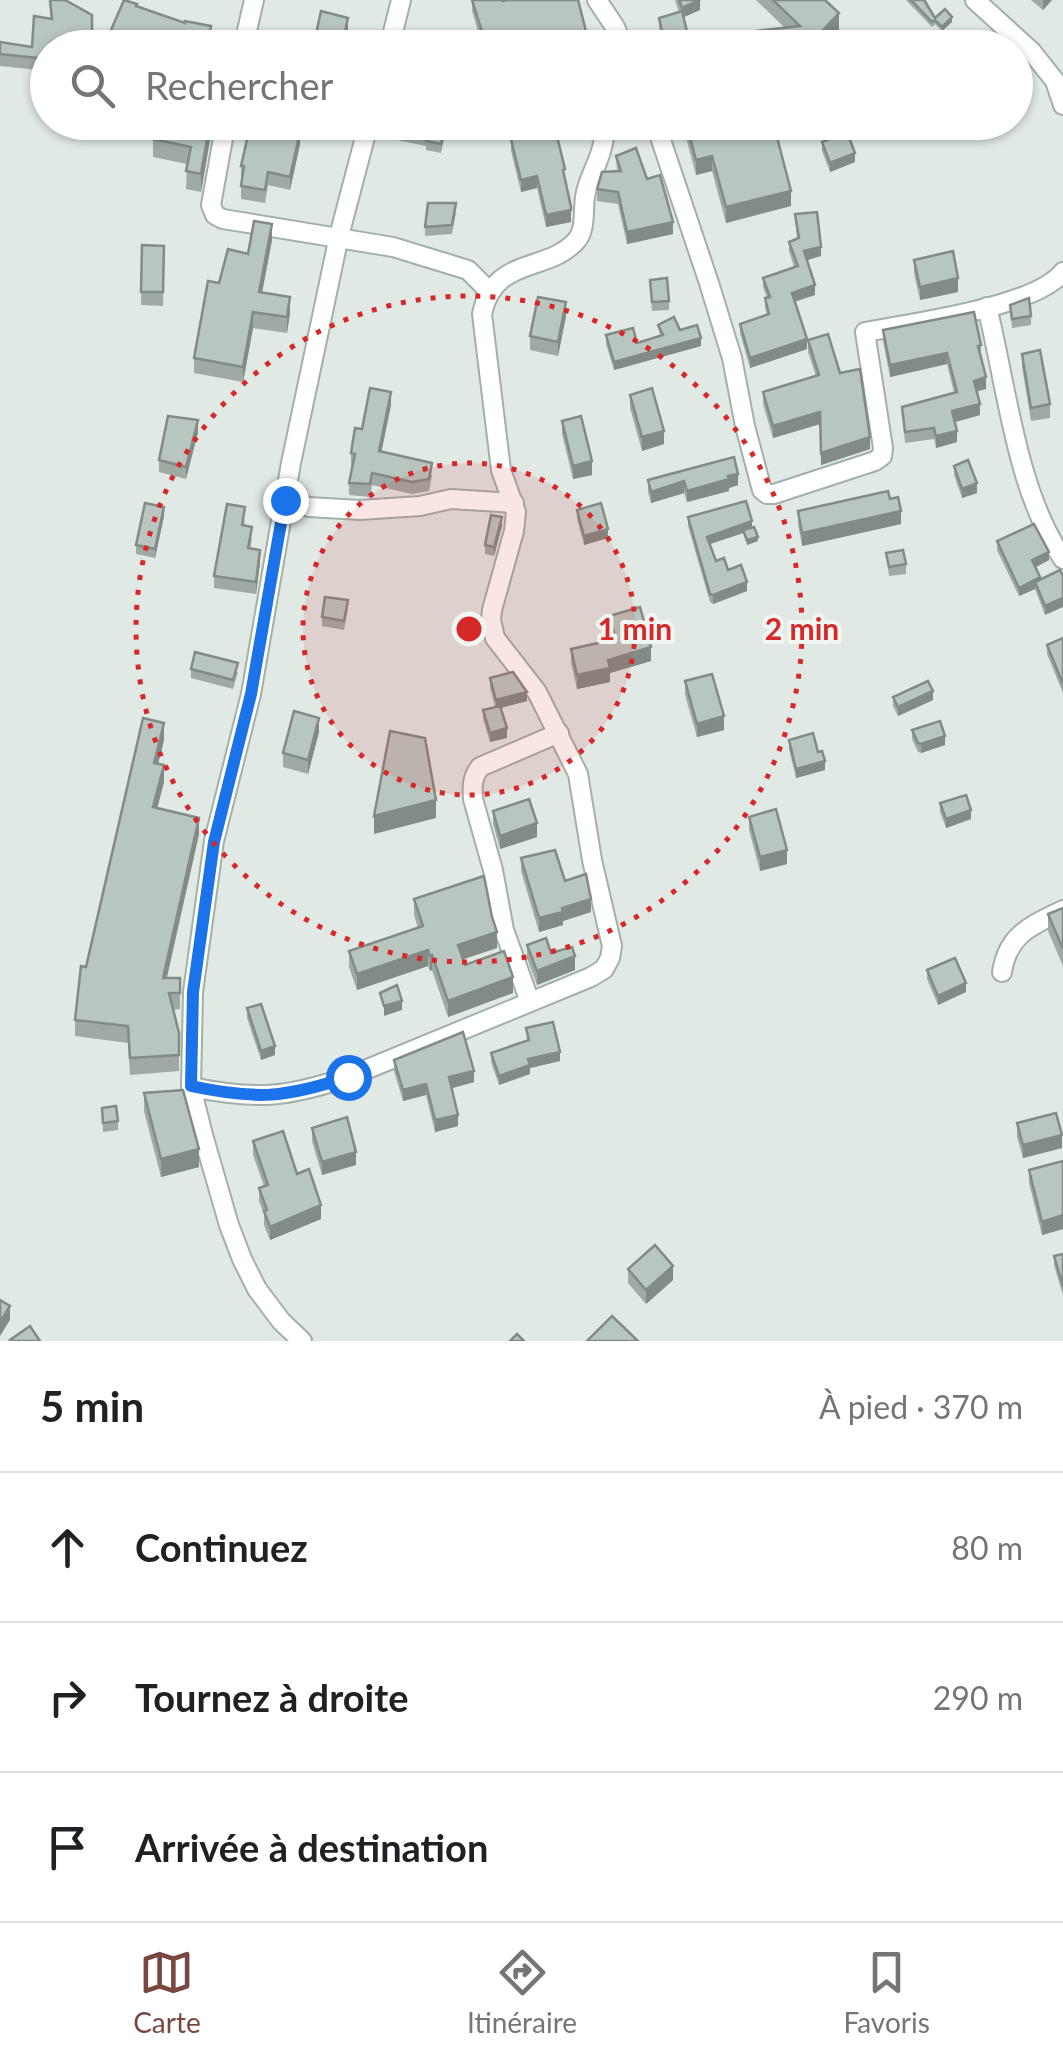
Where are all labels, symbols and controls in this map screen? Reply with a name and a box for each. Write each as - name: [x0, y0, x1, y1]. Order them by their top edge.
- search box: [30, 30, 1033, 140]
- icon: search: [65, 58, 120, 113]
- text: Rechercher: [145, 62, 333, 108]
- route end: [263, 478, 309, 524]
- text: 1 min: [598, 610, 672, 646]
- text: 2 min: [765, 610, 839, 646]
- centre of rings: [451, 611, 487, 647]
- route start: [326, 1055, 372, 1101]
- text: 5 min: [40, 1381, 144, 1431]
- text: À pied · 370 m: [819, 1387, 1023, 1426]
- icon: ahead: [40, 1520, 95, 1575]
- text: Continuez: [135, 1524, 308, 1570]
- text: 80 m: [951, 1528, 1023, 1567]
- icon: right: [40, 1670, 95, 1725]
- text: Tournez à droite: [135, 1674, 409, 1720]
- text: 290 m: [933, 1678, 1023, 1717]
- icon: arrive: [40, 1820, 95, 1875]
- text: Arrivée à destination: [135, 1824, 488, 1870]
- tab: Carte: [133, 1945, 201, 2039]
- tab: Itinéraire: [467, 1945, 577, 2039]
- tab: Favoris: [843, 1945, 930, 2039]

